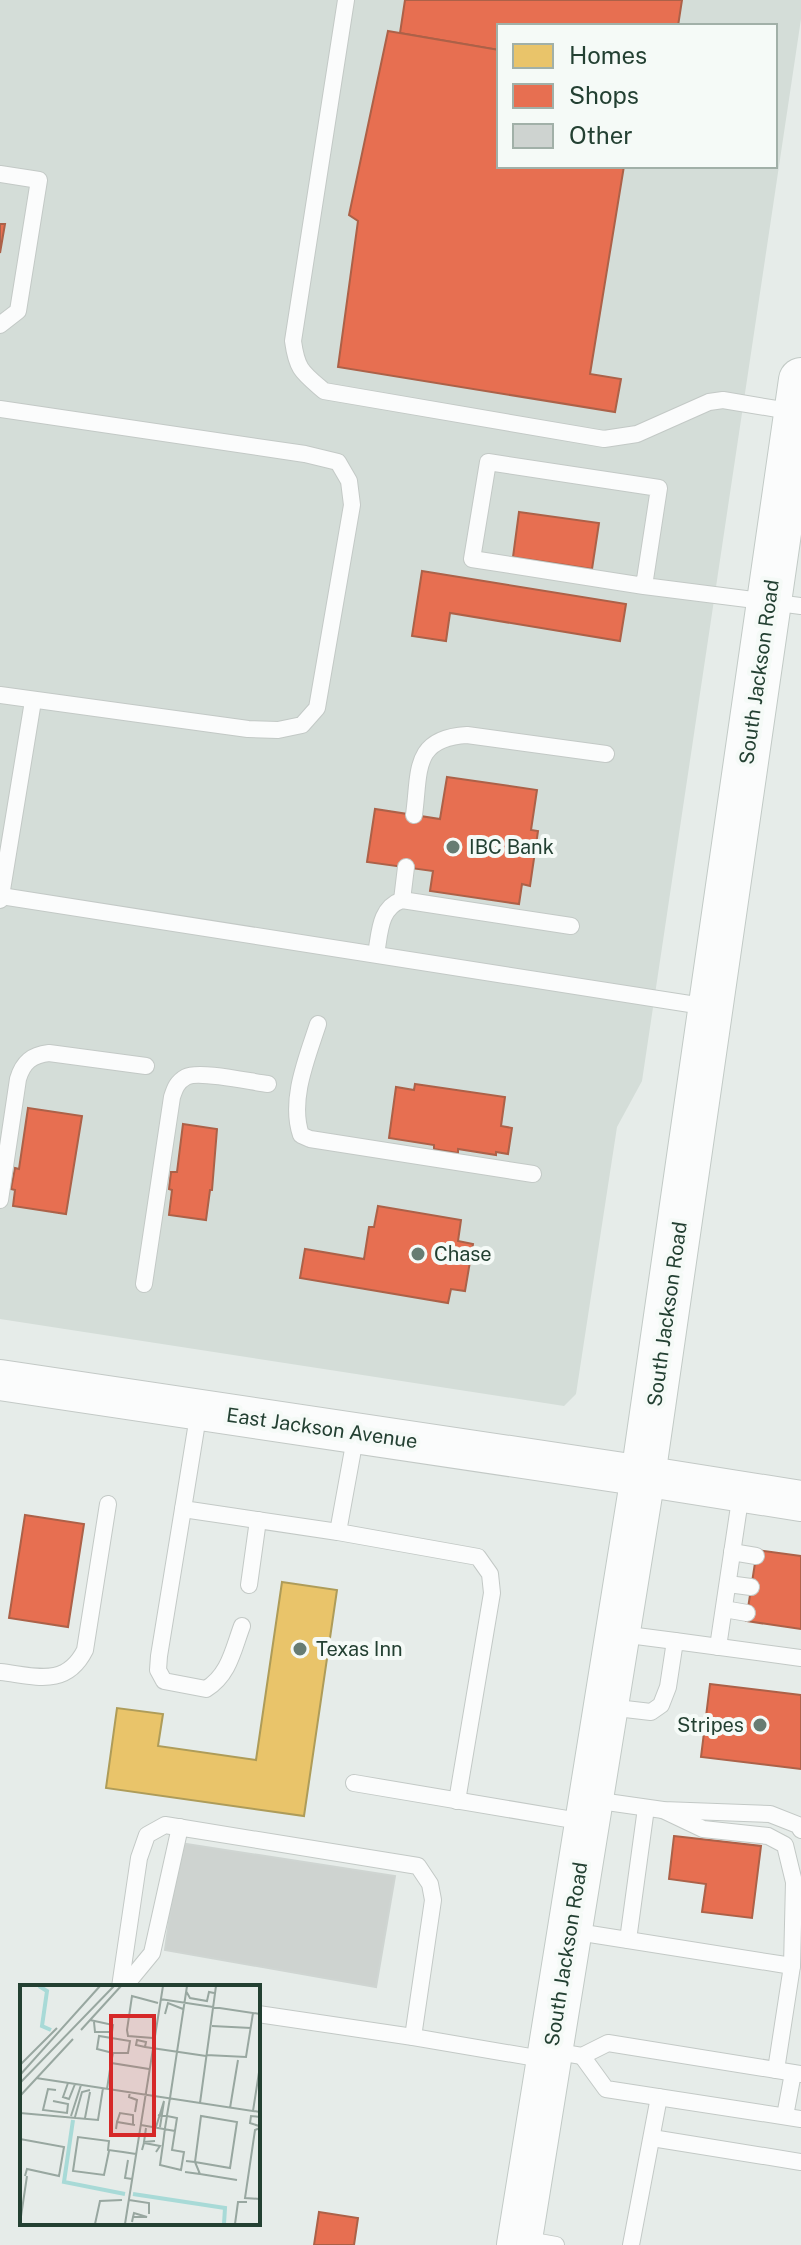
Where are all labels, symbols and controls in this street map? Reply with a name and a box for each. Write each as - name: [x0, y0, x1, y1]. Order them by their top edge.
- legend: [497, 24, 777, 168]
- text: Homes: [569, 41, 647, 69]
- text: Shops: [569, 81, 639, 109]
- text: Other: [569, 121, 633, 149]
- street label: South Jackson Road: [734, 578, 784, 766]
- place label: IBC Bank: [469, 835, 554, 859]
- marker: IBC Bank: [444, 838, 462, 856]
- street label: South Jackson Road: [642, 1220, 692, 1408]
- place label: Chase: [434, 1242, 492, 1266]
- marker: Chase: [409, 1245, 427, 1263]
- street label: East Jackson Avenue: [225, 1403, 419, 1453]
- place label: Texas Inn: [316, 1637, 403, 1661]
- marker: Texas Inn: [291, 1640, 309, 1658]
- place label: Stripes: [677, 1713, 744, 1737]
- marker: Stripes: [751, 1716, 769, 1734]
- street label: South Jackson Road: [540, 1860, 592, 2048]
- inset map: [20, 1985, 260, 2225]

